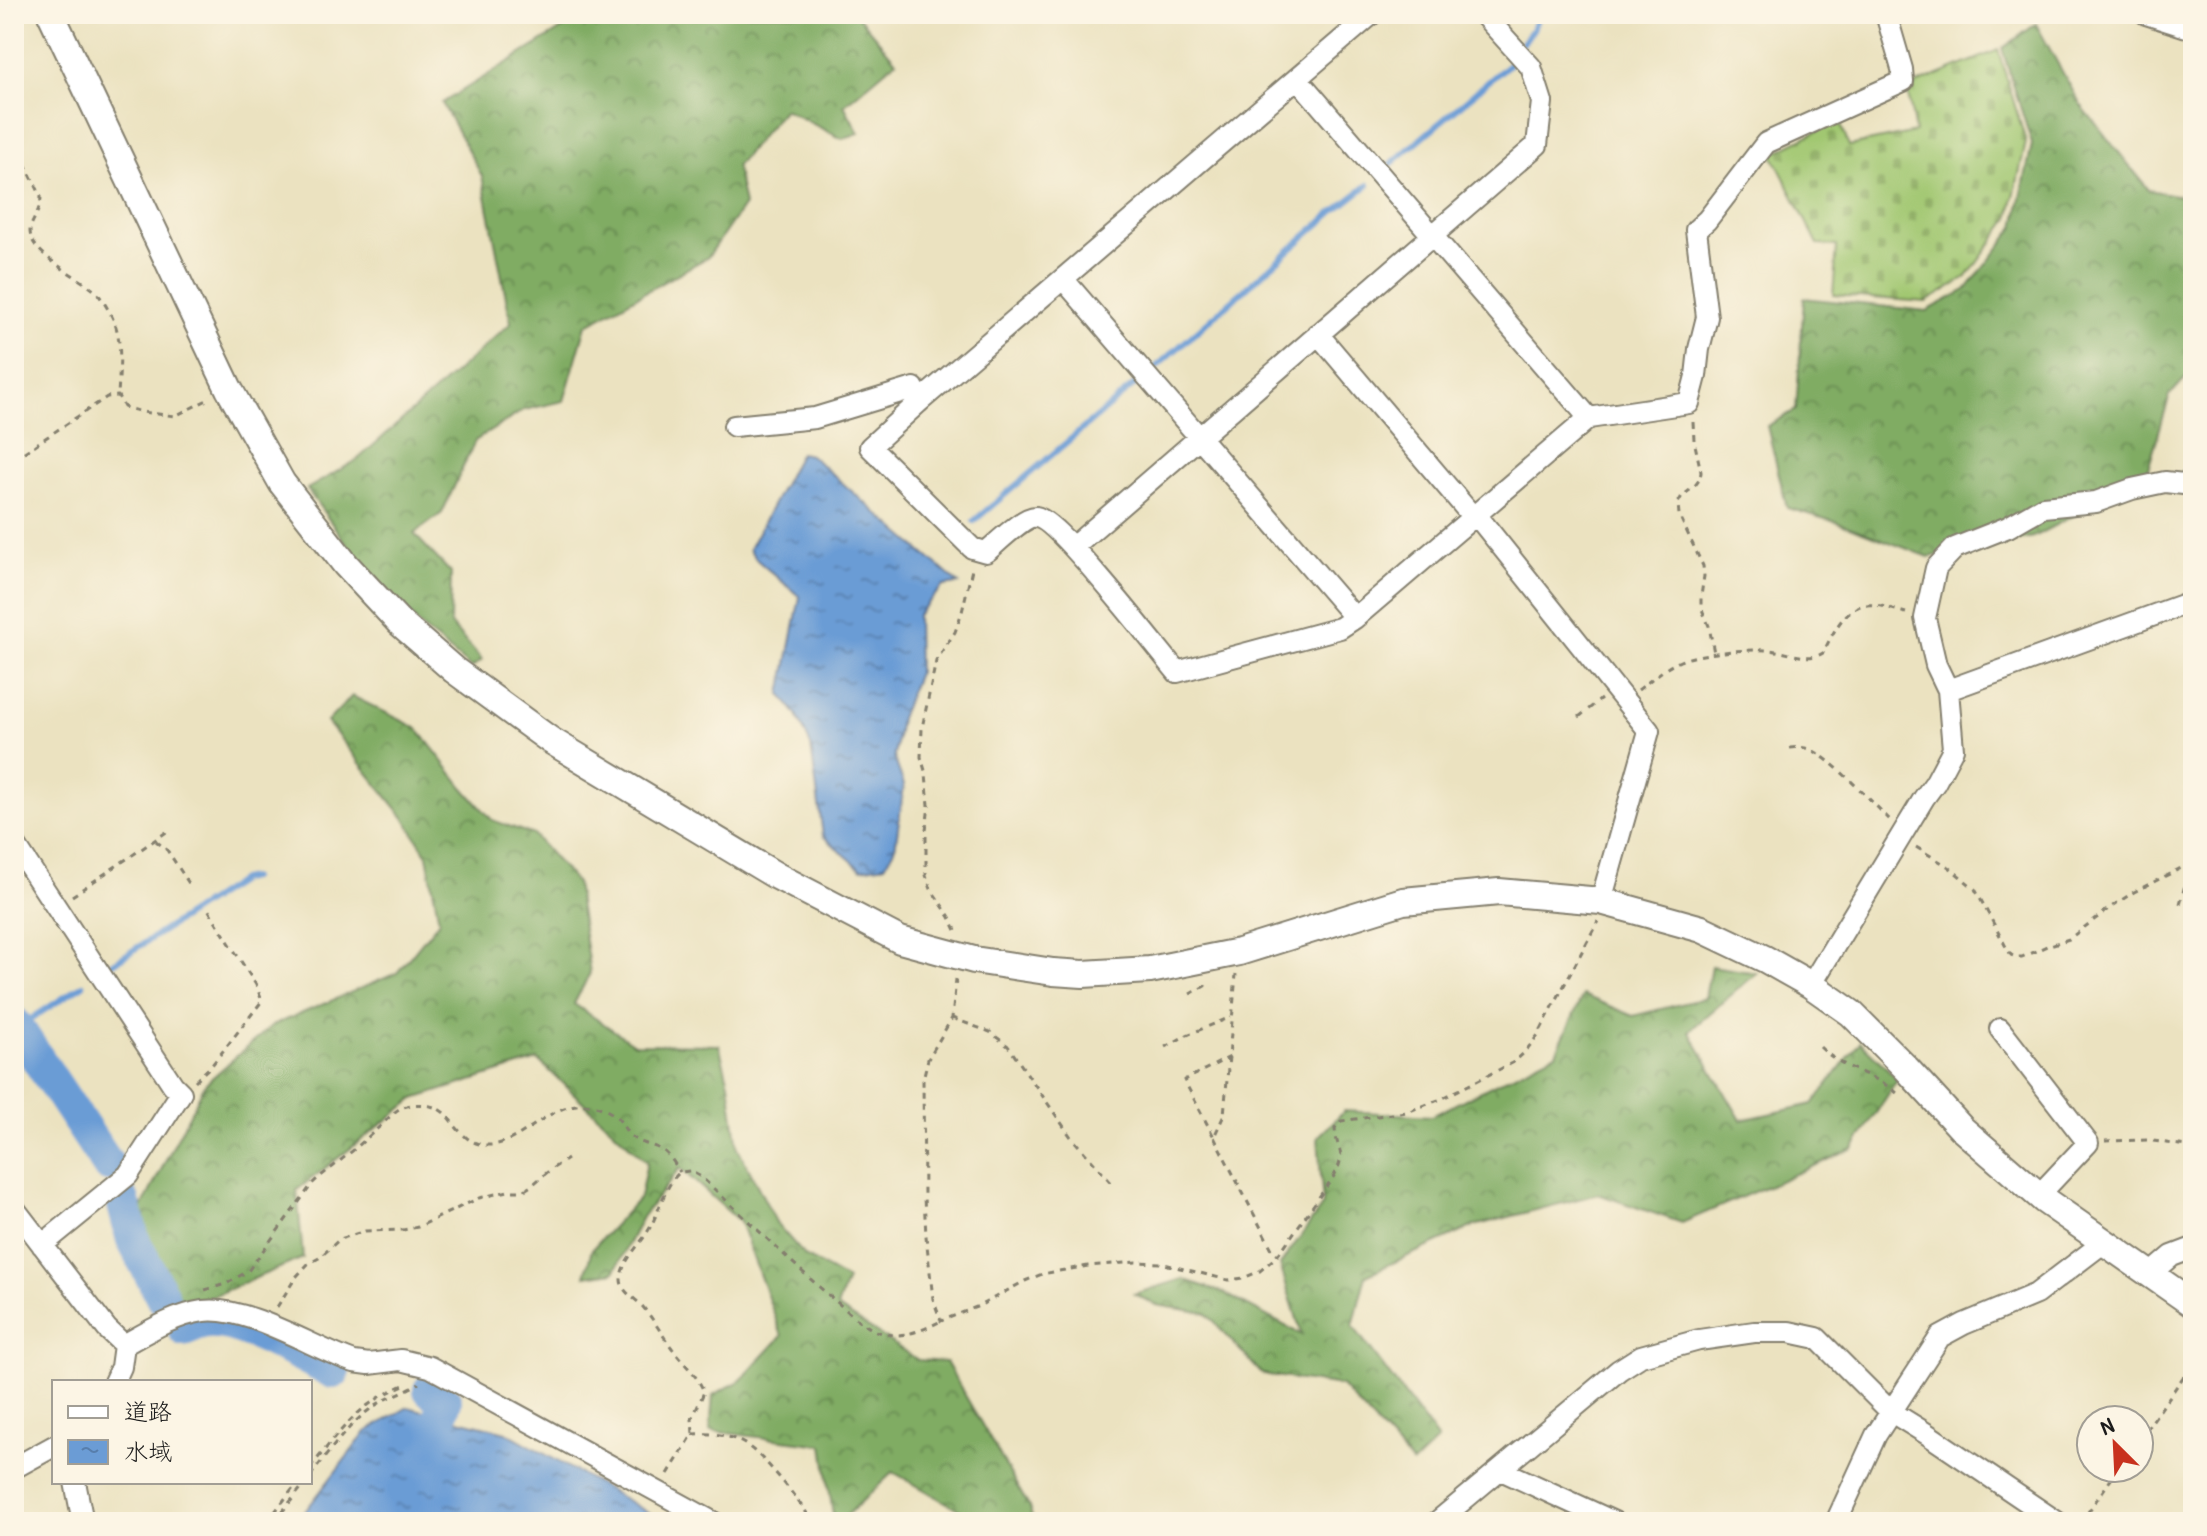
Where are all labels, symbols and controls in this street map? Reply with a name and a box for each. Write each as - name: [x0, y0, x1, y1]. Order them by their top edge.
- legend: [52, 1380, 312, 1484]
- text: 道路: [124, 1395, 172, 1427]
- north arrow: [2075, 1404, 2155, 1484]
- text: N: [2095, 1410, 2119, 1442]
- text: 水域: [124, 1435, 172, 1467]

